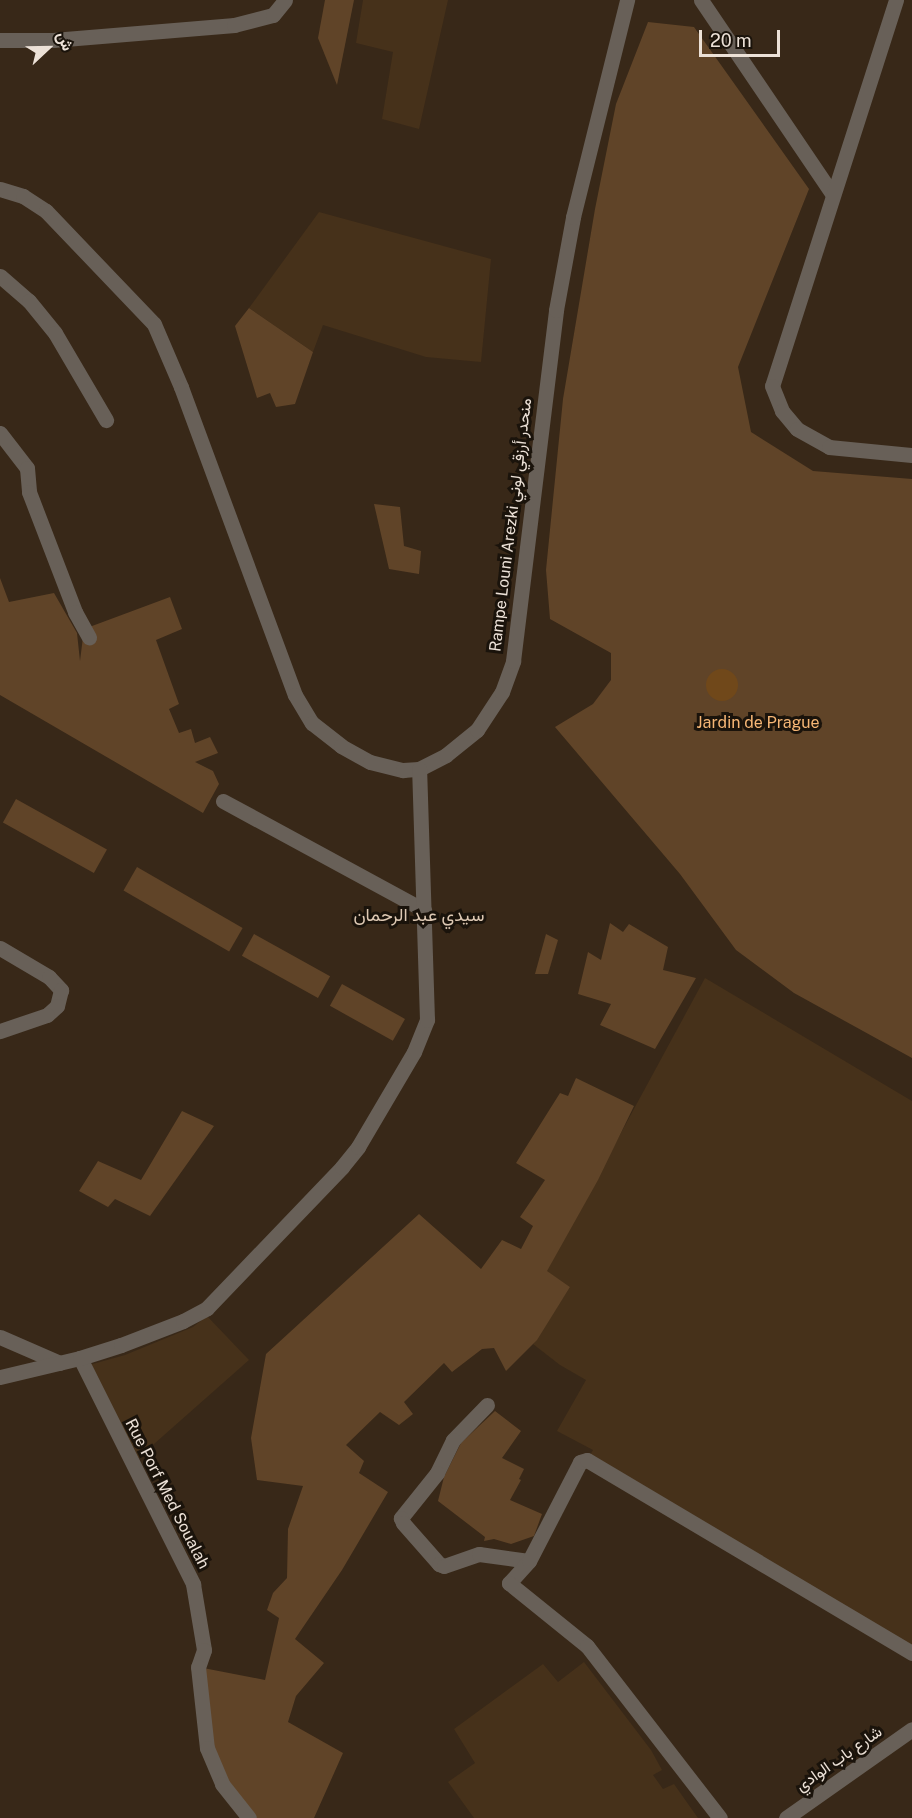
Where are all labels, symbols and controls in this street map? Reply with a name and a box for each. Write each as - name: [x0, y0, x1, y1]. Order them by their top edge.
- north arrow: [18, 18, 78, 78]
- scale bar: [702, 18, 783, 56]
- text: ش: [53, 29, 78, 54]
- text: 20 m: [710, 30, 752, 51]
- street label: Rampe Louni Arezki منحدر أرزقي لوني: [486, 397, 536, 653]
- park label: Jardin de Prague: [696, 713, 820, 733]
- district label: سيدي عبد الرحمان: [353, 904, 485, 926]
- street label: Rue Porf Med Soualah: [121, 1416, 213, 1572]
- street label: شارع باب الوادي: [792, 1722, 886, 1796]

